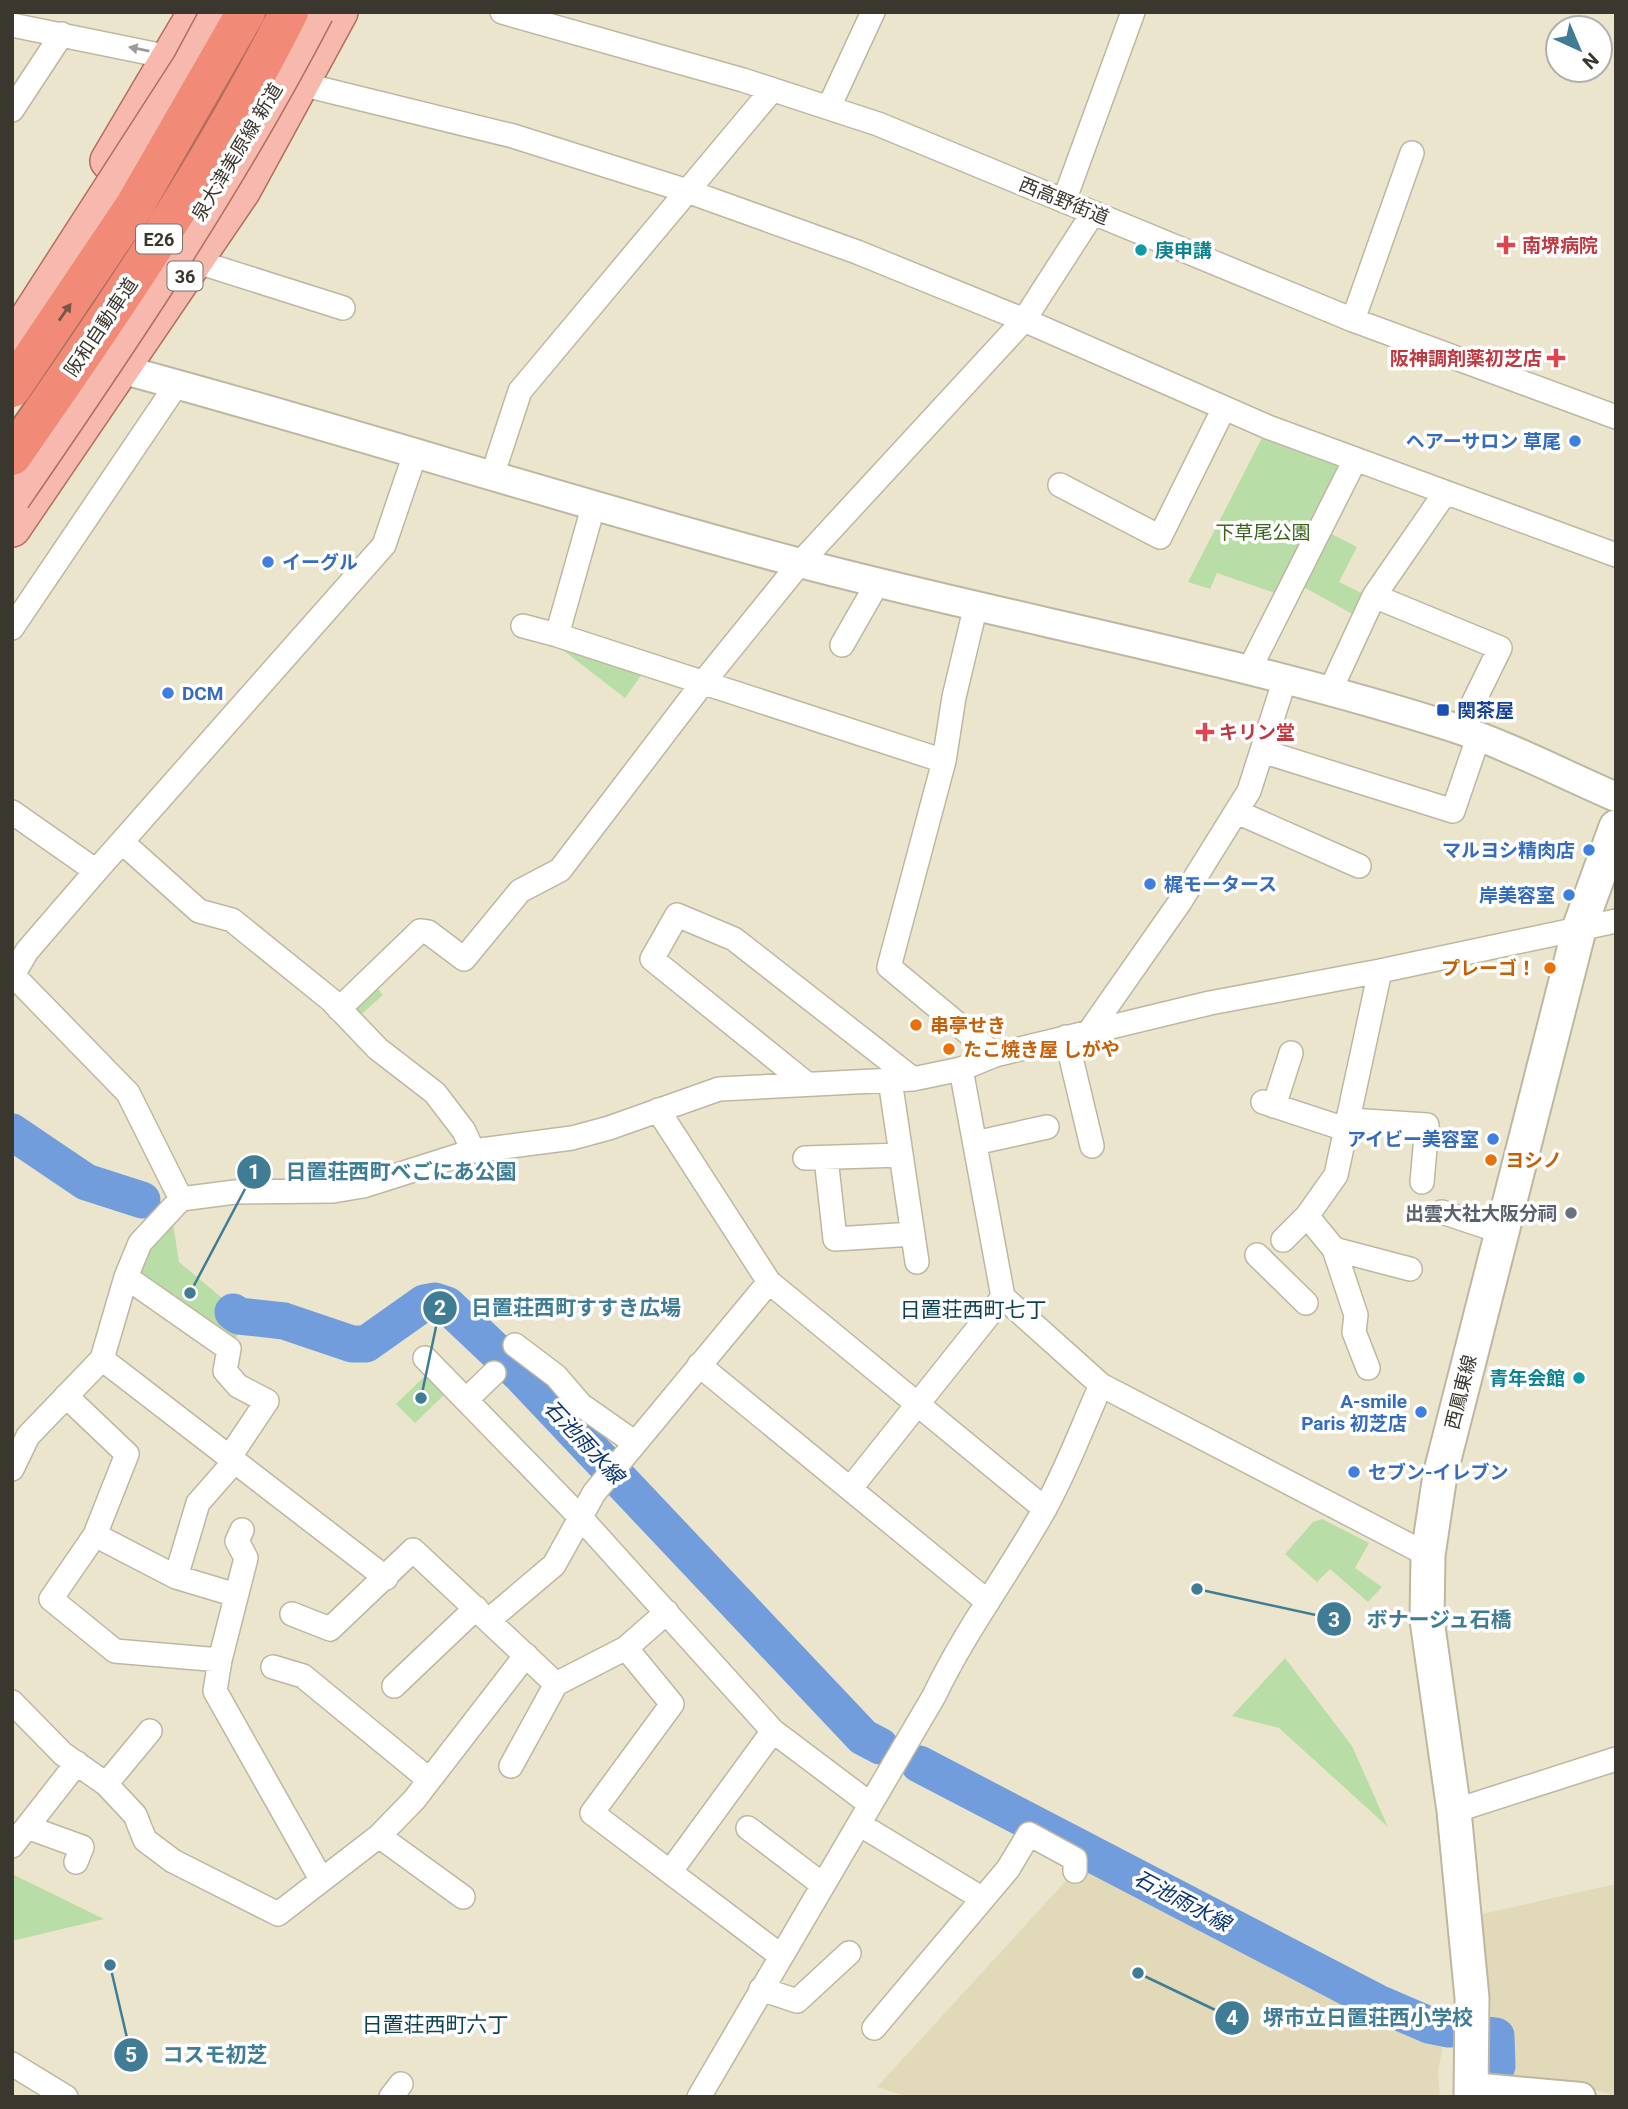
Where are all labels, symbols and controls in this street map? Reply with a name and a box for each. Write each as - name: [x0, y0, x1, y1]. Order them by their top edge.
- north arrow: [1544, 14, 1614, 84]
- one-way arrow: [128, 43, 150, 54]
- text: N: [1578, 48, 1603, 74]
- street label: 泉大津美原線 新道: [187, 79, 287, 225]
- street label: 西高野街道: [1016, 173, 1112, 229]
- road number: E26: [136, 225, 182, 254]
- place label: 南堺病院: [1522, 234, 1598, 257]
- marker: 南堺病院: [1496, 235, 1516, 255]
- place label: 庚申講: [1155, 239, 1212, 262]
- marker: 庚申講: [1133, 242, 1149, 258]
- road number: 36: [168, 262, 202, 290]
- street label: 阪和自動車道: [60, 273, 142, 381]
- one-way arrow: [58, 303, 72, 321]
- place label: 阪神調剤薬初芝店: [1390, 347, 1542, 370]
- marker: 阪神調剤薬初芝店: [1548, 350, 1564, 366]
- place label: ヘアーサロン 草尾: [1406, 430, 1561, 453]
- marker: ヘアーサロン 草尾: [1567, 433, 1583, 449]
- park label: 下草尾公園: [1215, 521, 1311, 544]
- place label: イーグル: [282, 551, 358, 574]
- marker: イーグル: [260, 554, 276, 570]
- place label: DCM: [182, 682, 223, 705]
- marker: DCM: [160, 685, 176, 701]
- place label: 関茶屋: [1457, 699, 1514, 722]
- marker: 関茶屋: [1435, 702, 1451, 718]
- place label: キリン堂: [1219, 721, 1295, 744]
- marker: キリン堂: [1197, 724, 1213, 740]
- place label: マルヨシ精肉店: [1442, 839, 1575, 862]
- marker: マルヨシ精肉店: [1581, 842, 1597, 858]
- place label: 梶モータース: [1164, 873, 1277, 896]
- marker: 梶モータース: [1142, 876, 1158, 892]
- place label: 岸美容室: [1479, 884, 1555, 907]
- marker: 岸美容室: [1561, 887, 1577, 903]
- place label: プレーゴ！: [1441, 957, 1536, 980]
- marker: プレーゴ！: [1542, 960, 1558, 976]
- place label: 串亭せき: [930, 1014, 1006, 1037]
- marker: 串亭せき: [908, 1017, 924, 1033]
- place label: たこ焼き屋 しがや: [963, 1038, 1120, 1061]
- marker: たこ焼き屋 しがや: [941, 1041, 957, 1057]
- place label: アイビー美容室: [1347, 1128, 1479, 1151]
- marker: アイビー美容室: [1485, 1131, 1501, 1147]
- place label: ヨシノ: [1505, 1149, 1562, 1172]
- callout: 日置荘西町べごにあ公園: [236, 1151, 530, 1193]
- marker: ヨシノ: [1483, 1152, 1499, 1168]
- text: 1: [248, 1160, 260, 1184]
- text: 日置荘西町べごにあ公園: [286, 1160, 517, 1184]
- place label: 出雲大社大阪分祠: [1405, 1202, 1557, 1225]
- marker: 出雲大社大阪分祠: [1563, 1205, 1579, 1221]
- callout: 日置荘西町すすき広場: [422, 1287, 695, 1329]
- text: 2: [434, 1296, 446, 1320]
- text: 日置荘西町すすき広場: [471, 1296, 681, 1320]
- district label: 日置荘西町七丁: [900, 1298, 1047, 1322]
- street label: 西鳳東線: [1441, 1352, 1481, 1432]
- place label: 青年会館: [1489, 1367, 1565, 1390]
- marker: 青年会館: [1571, 1370, 1587, 1386]
- place label: A-smile Paris 初芝店: [1301, 1390, 1407, 1435]
- water label: 石池雨水線: [539, 1395, 631, 1491]
- marker: A-smile Paris 初芝店: [1413, 1404, 1429, 1420]
- place label: セブン-イレブン: [1368, 1461, 1509, 1484]
- marker: セブン-イレブン: [1346, 1464, 1362, 1480]
- callout: ボナージュ石橋: [1317, 1598, 1527, 1640]
- text: 3: [1328, 1608, 1340, 1632]
- text: ボナージュ石橋: [1366, 1608, 1512, 1632]
- water label: 石池雨水線: [1130, 1866, 1237, 1938]
- callout: 堺市立日置荘西小学校: [1214, 1997, 1487, 2039]
- text: 4: [1226, 2006, 1238, 2030]
- text: 堺市立日置荘西小学校: [1263, 2006, 1473, 2030]
- district label: 日置荘西町六丁: [362, 2013, 509, 2037]
- callout: コスモ初芝: [114, 2034, 282, 2076]
- text: 5: [125, 2043, 137, 2067]
- text: コスモ初芝: [163, 2043, 268, 2067]

